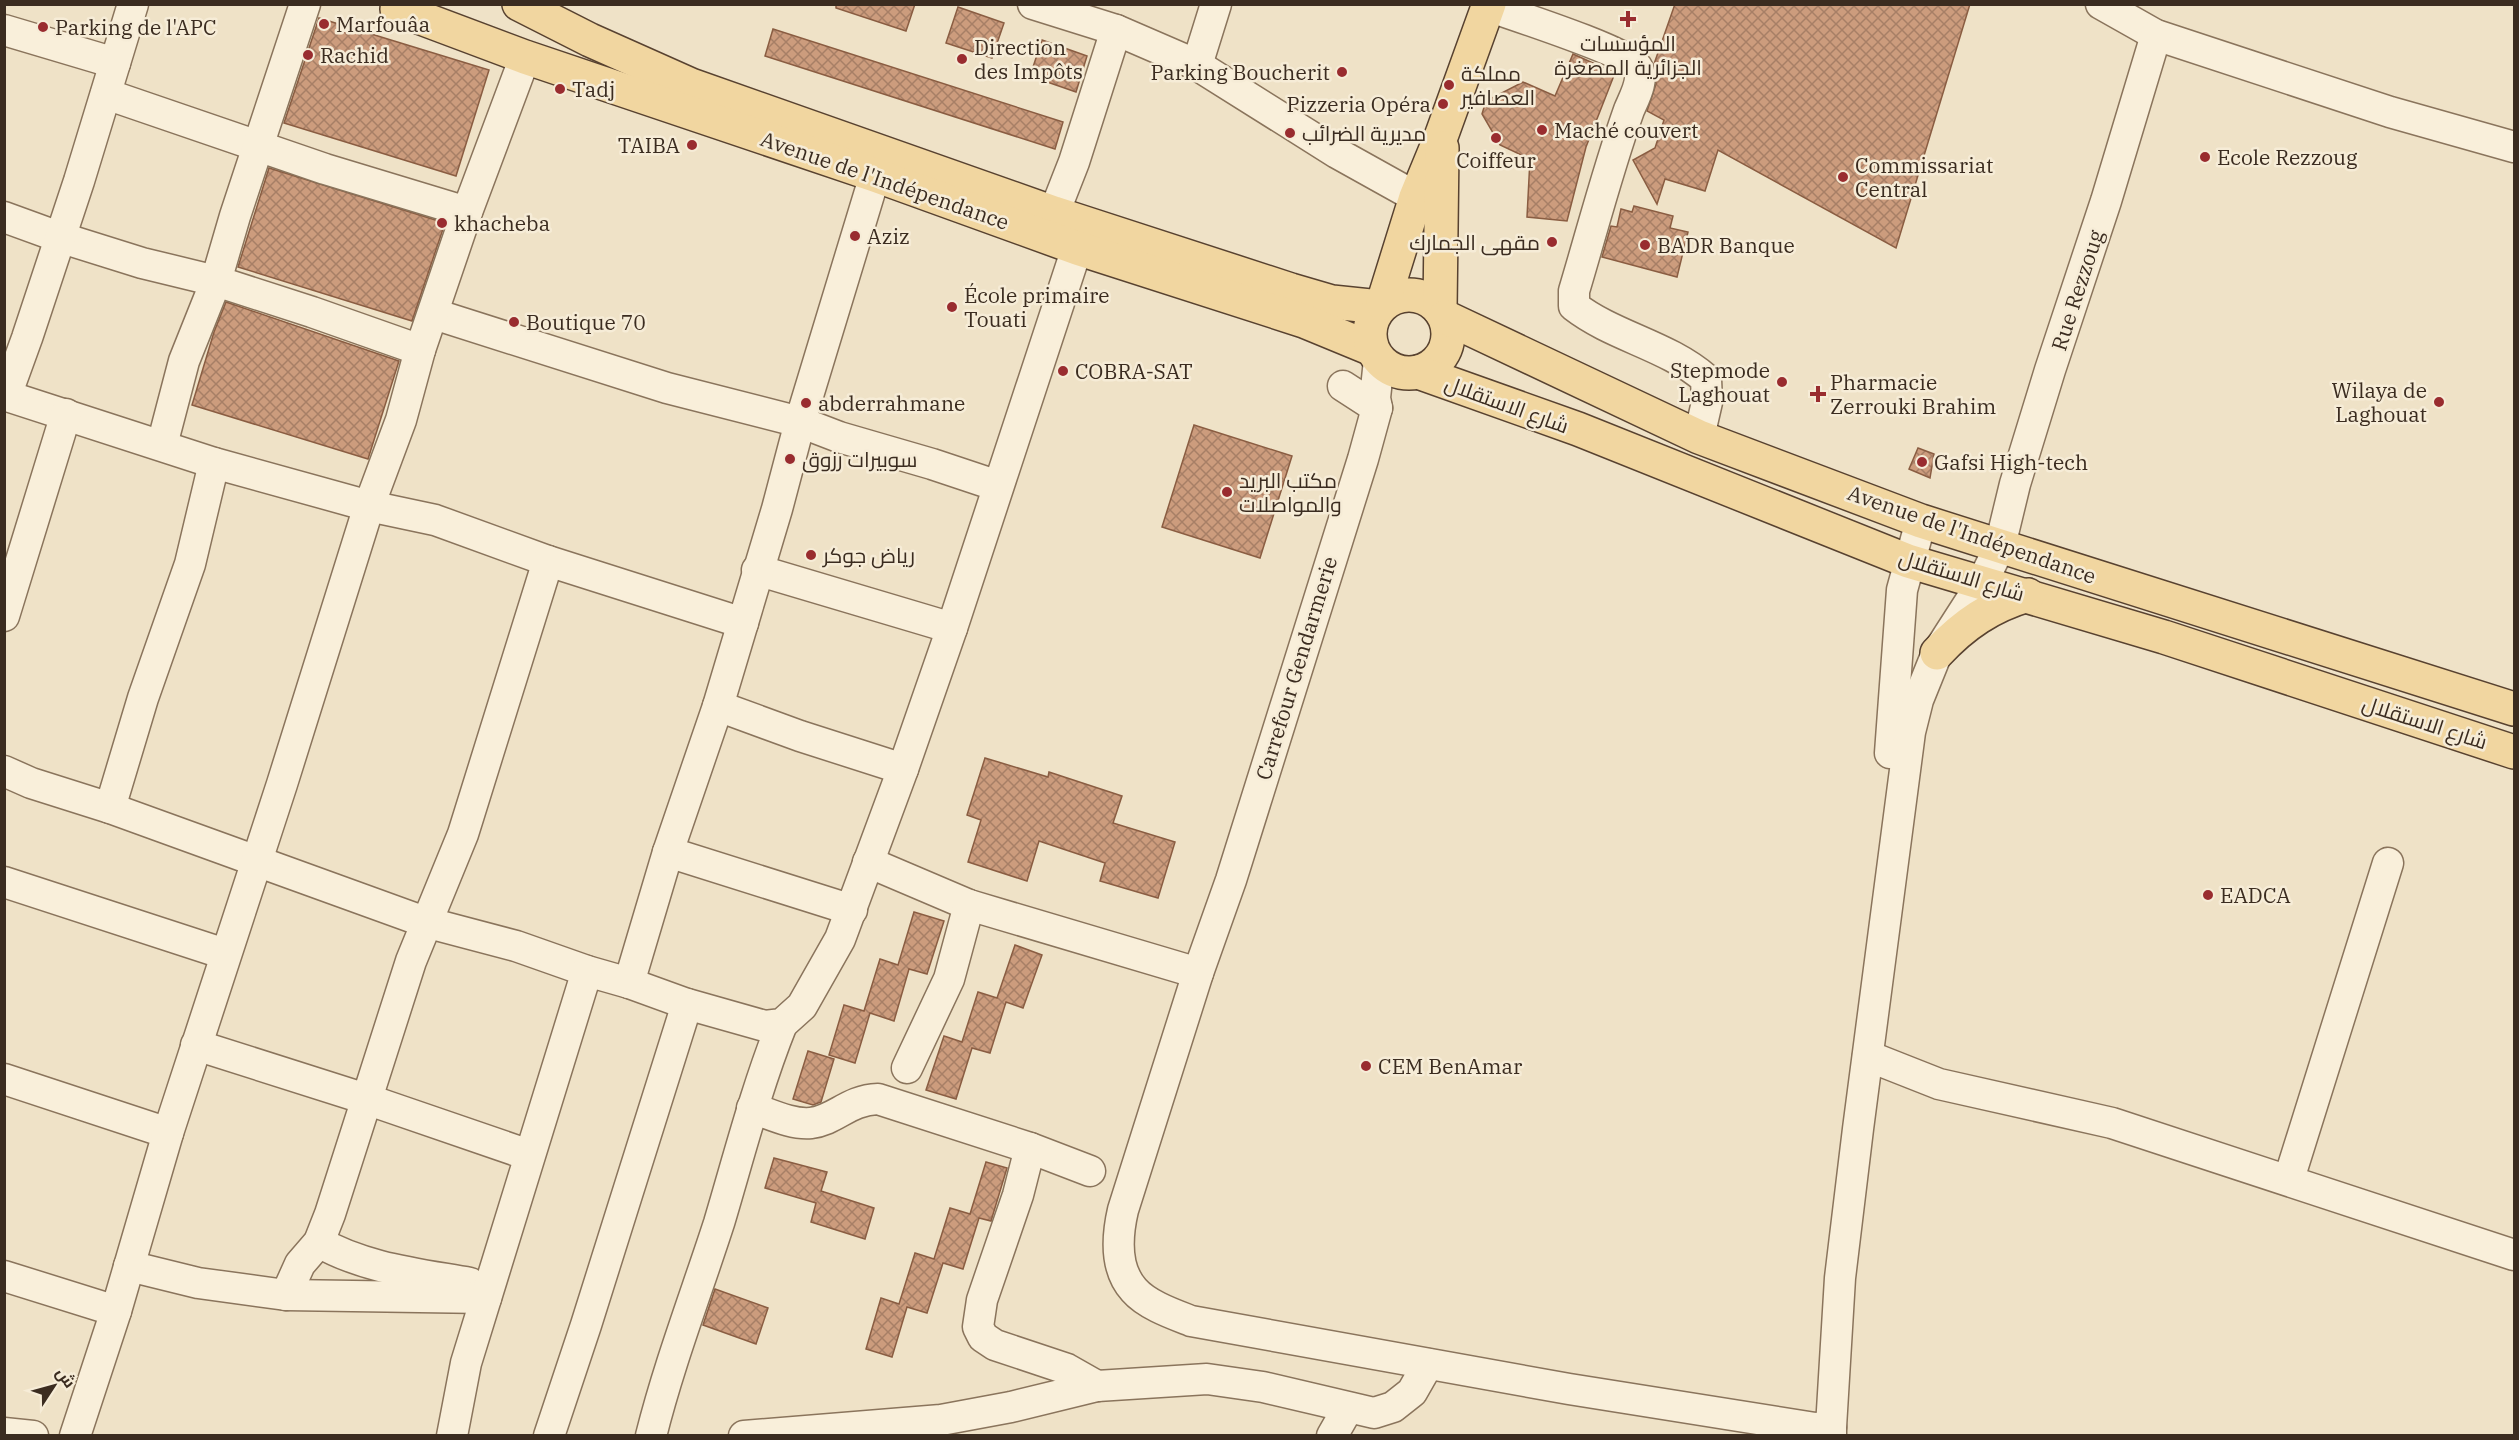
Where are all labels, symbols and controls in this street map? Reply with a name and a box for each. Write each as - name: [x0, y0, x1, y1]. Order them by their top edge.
- place label: Marfouâa: [336, 10, 430, 38]
- marker: المؤسسات الجزائرية المصغرة: [1619, 10, 1637, 28]
- place label: Parking de l'APC: [55, 13, 217, 41]
- marker: Marfouâa: [317, 17, 331, 31]
- marker: Parking de l'APC: [36, 20, 50, 34]
- place label: المؤسسات الجزائرية المصغرة: [1554, 29, 1702, 81]
- place label: Direction des Impôts: [974, 33, 1083, 85]
- place label: Rachid: [320, 41, 389, 69]
- marker: Rachid: [301, 48, 315, 62]
- marker: Direction des Impôts: [955, 52, 969, 66]
- place label: Parking Boucherit: [1150, 58, 1330, 86]
- place label: مملكة العصافير: [1460, 59, 1535, 111]
- marker: Parking Boucherit: [1335, 65, 1349, 79]
- place label: Tadj: [572, 75, 615, 103]
- marker: مملكة العصافير: [1442, 78, 1456, 92]
- marker: Tadj: [553, 82, 567, 96]
- place label: Pizzeria Opéra: [1286, 90, 1431, 118]
- marker: Pizzeria Opéra: [1436, 97, 1450, 111]
- place label: Maché couvert: [1554, 116, 1699, 144]
- place label: مديرية الضرائب: [1302, 119, 1426, 147]
- marker: Maché couvert: [1535, 123, 1549, 137]
- street label: Avenue de l'Indépendance: [757, 124, 1013, 236]
- marker: مديرية الضرائب: [1283, 126, 1297, 140]
- place label: TAIBA: [618, 131, 681, 159]
- marker: Coiffeur: [1489, 131, 1503, 145]
- marker: TAIBA: [685, 138, 699, 152]
- place label: Ecole Rezzoug: [2217, 143, 2358, 171]
- place label: Coiffeur: [1456, 146, 1537, 174]
- marker: Ecole Rezzoug: [2198, 150, 2212, 164]
- place label: Commissariat Central: [1855, 151, 1993, 203]
- marker: Commissariat Central: [1836, 170, 1850, 184]
- place label: khacheba: [454, 209, 550, 237]
- marker: khacheba: [435, 216, 449, 230]
- place label: Aziz: [867, 222, 910, 250]
- street label: Rue Rezzoug: [2044, 225, 2110, 354]
- place label: مقهى الجمارك: [1409, 228, 1540, 256]
- marker: Aziz: [848, 229, 862, 243]
- place label: BADR Banque: [1657, 231, 1795, 259]
- marker: مقهى الجمارك: [1545, 235, 1559, 249]
- marker: BADR Banque: [1638, 238, 1652, 252]
- place label: École primaire Touati: [964, 281, 1110, 333]
- marker: École primaire Touati: [945, 300, 959, 314]
- place label: Boutique 70: [526, 308, 646, 336]
- marker: Boutique 70: [507, 315, 521, 329]
- place label: Stepmode Laghouat: [1670, 356, 1770, 408]
- place label: COBRA-SAT: [1075, 357, 1193, 385]
- marker: COBRA-SAT: [1056, 364, 1070, 378]
- place label: Pharmacie Zerrouki Brahim: [1830, 368, 1996, 420]
- street label: شارع الاستقلال: [1441, 369, 1573, 440]
- marker: Stepmode Laghouat: [1775, 375, 1789, 389]
- place label: Wilaya de Laghouat: [2332, 376, 2427, 428]
- marker: Pharmacie Zerrouki Brahim: [1811, 387, 1825, 401]
- place label: abderrahmane: [818, 389, 965, 417]
- marker: Wilaya de Laghouat: [2432, 395, 2446, 409]
- marker: abderrahmane: [799, 396, 813, 410]
- place label: سوبيرات رزوق: [802, 445, 917, 473]
- place label: Gafsi High-tech: [1934, 448, 2088, 476]
- marker: سوبيرات رزوق: [783, 452, 797, 466]
- marker: Gafsi High-tech: [1915, 455, 1929, 469]
- place label: مكتب البريد والمواصلات: [1239, 466, 1342, 518]
- street label: Avenue de l'Indépendance: [1844, 478, 2100, 590]
- marker: مكتب البريد والمواصلات: [1220, 485, 1234, 499]
- place label: رياض جوكر: [822, 541, 915, 569]
- street label: شارع الاستقلال: [1896, 543, 2028, 608]
- marker: رياض جوكر: [804, 548, 818, 562]
- street label: Carrefour Gendarmerie: [1249, 553, 1343, 783]
- street label: شارع الاستقلال: [2359, 689, 2491, 756]
- place label: EADCA: [2220, 881, 2291, 909]
- marker: EADCA: [2201, 888, 2215, 902]
- place label: CEM BenAmar: [1378, 1052, 1523, 1080]
- marker: CEM BenAmar: [1359, 1059, 1373, 1073]
- north arrow: [24, 1356, 84, 1416]
- text: ش: [52, 1363, 80, 1391]

